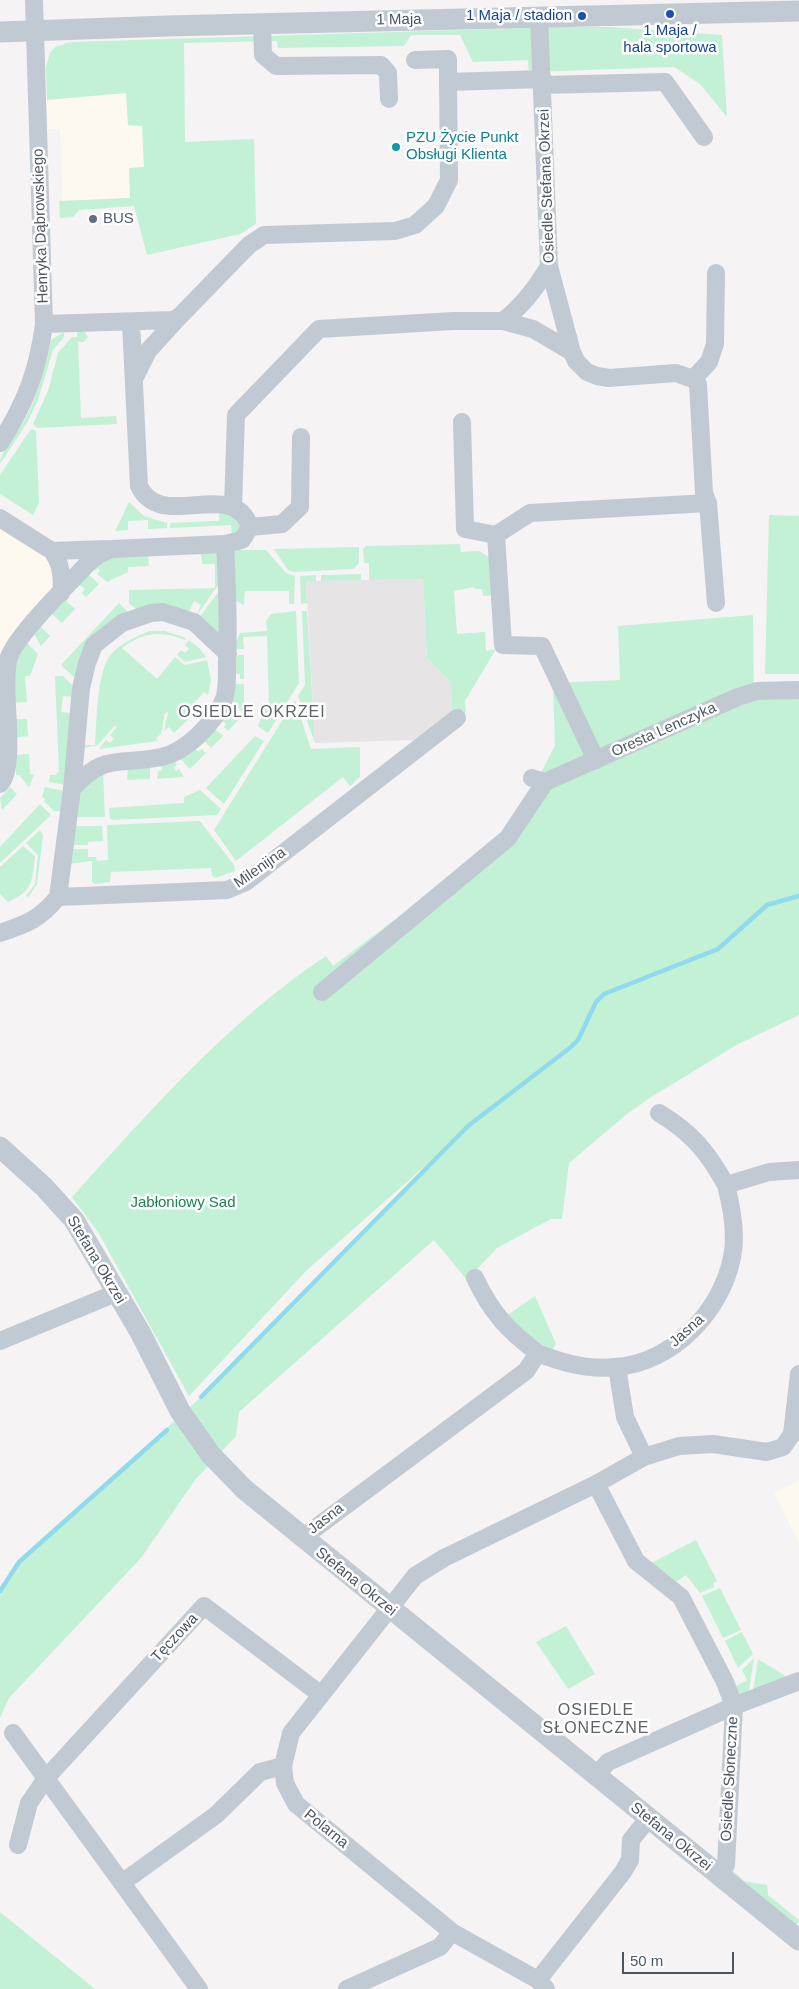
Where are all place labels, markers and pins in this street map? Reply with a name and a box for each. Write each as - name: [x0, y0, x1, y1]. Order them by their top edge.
- place label: 1 Maja / stadion: [466, 7, 572, 25]
- marker: 1 Maja / hala sportowa: [664, 8, 676, 20]
- marker: 1 Maja / stadion: [576, 10, 588, 22]
- place label: 1 Maja / hala sportowa: [623, 22, 717, 57]
- place label: PZU Życie Punkt Obsługi Klienta: [406, 129, 519, 164]
- marker: PZU Życie Punkt Obsługi Klienta: [390, 141, 402, 153]
- place label: BUS: [103, 210, 134, 228]
- marker: BUS: [87, 213, 99, 225]

